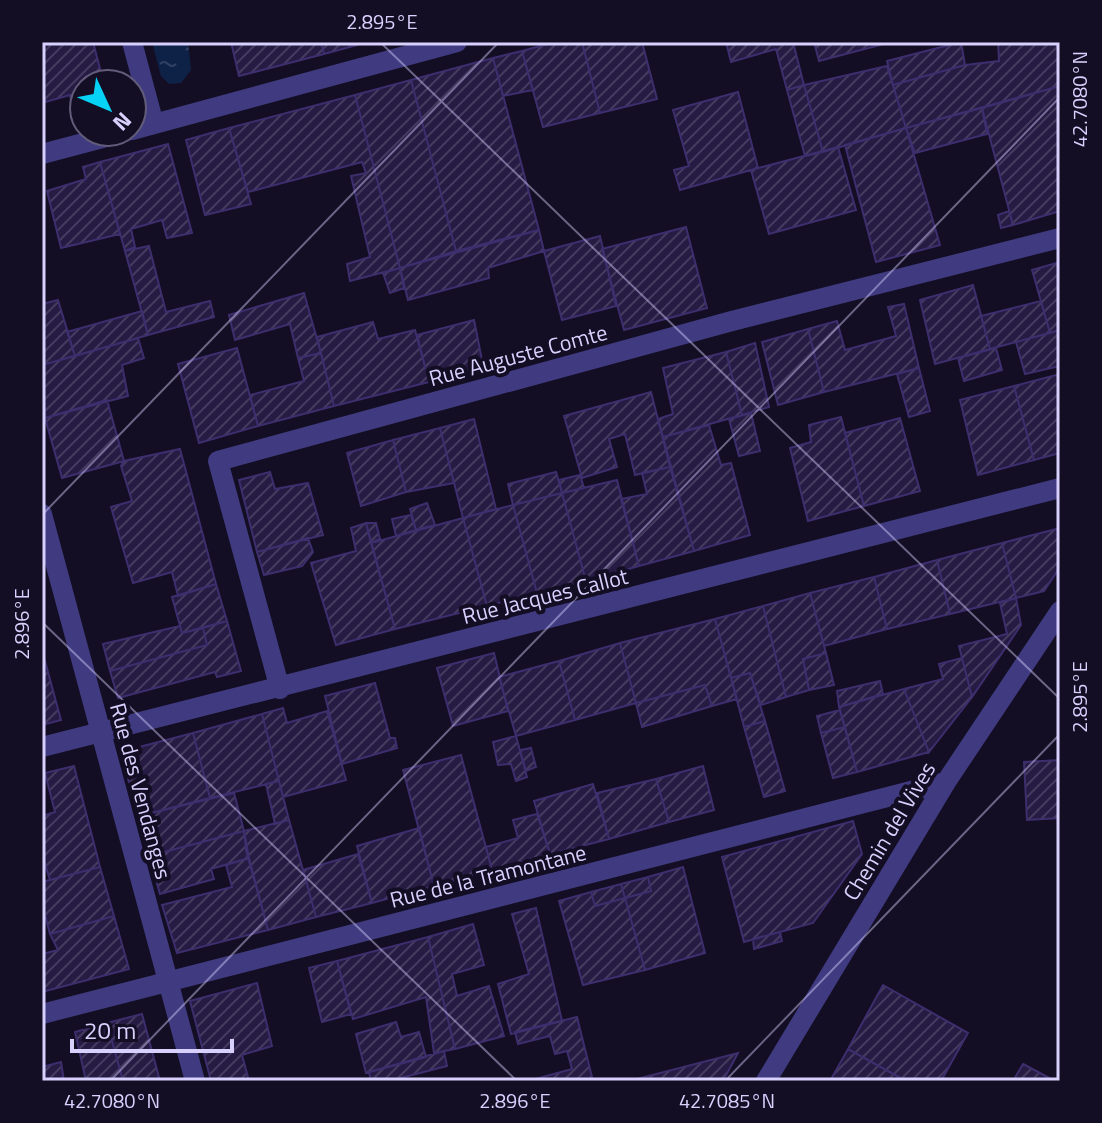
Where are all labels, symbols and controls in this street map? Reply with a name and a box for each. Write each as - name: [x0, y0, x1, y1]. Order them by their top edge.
- text: 2.895°E: [346, 6, 418, 37]
- text: 42.7080°N: [1064, 51, 1095, 147]
- north arrow: [68, 68, 148, 148]
- text: N: [105, 105, 140, 139]
- street label: Rue Auguste Comte: [425, 315, 611, 395]
- street label: Rue Jacques Callot: [458, 559, 632, 633]
- text: 2.896°E: [6, 588, 37, 660]
- text: 2.895°E: [1064, 661, 1095, 733]
- street label: Rue des Vendanges: [101, 699, 181, 883]
- street label: Chemin del Vives: [834, 755, 944, 907]
- street label: Rue de la Tramontane: [386, 835, 590, 917]
- scale bar: [72, 1003, 232, 1053]
- text: 20 m: [84, 1012, 136, 1048]
- text: 42.7080°N: [64, 1085, 160, 1116]
- text: 2.896°E: [479, 1085, 551, 1116]
- text: 42.7085°N: [679, 1085, 775, 1116]

